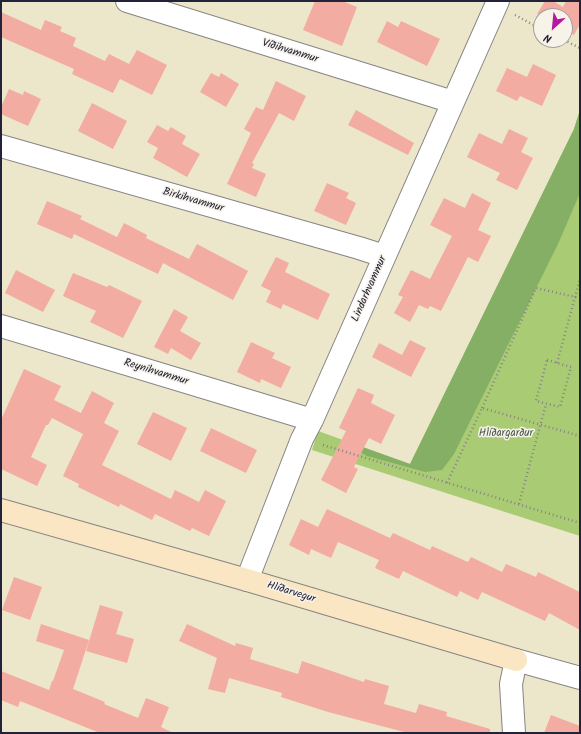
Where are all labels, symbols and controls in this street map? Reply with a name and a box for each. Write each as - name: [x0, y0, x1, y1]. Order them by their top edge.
- north arrow: [533, 8, 573, 48]
- text: N: [541, 28, 555, 47]
- street label: Víðihvammur: [260, 37, 320, 67]
- street label: Birkihvammur: [161, 186, 225, 216]
- street label: Lindarhvammur: [350, 254, 390, 324]
- street label: Reynihvammur: [122, 357, 190, 389]
- park label: Hlíðargarður: [479, 427, 533, 441]
- street label: Hlíðarvegur: [265, 579, 317, 607]

